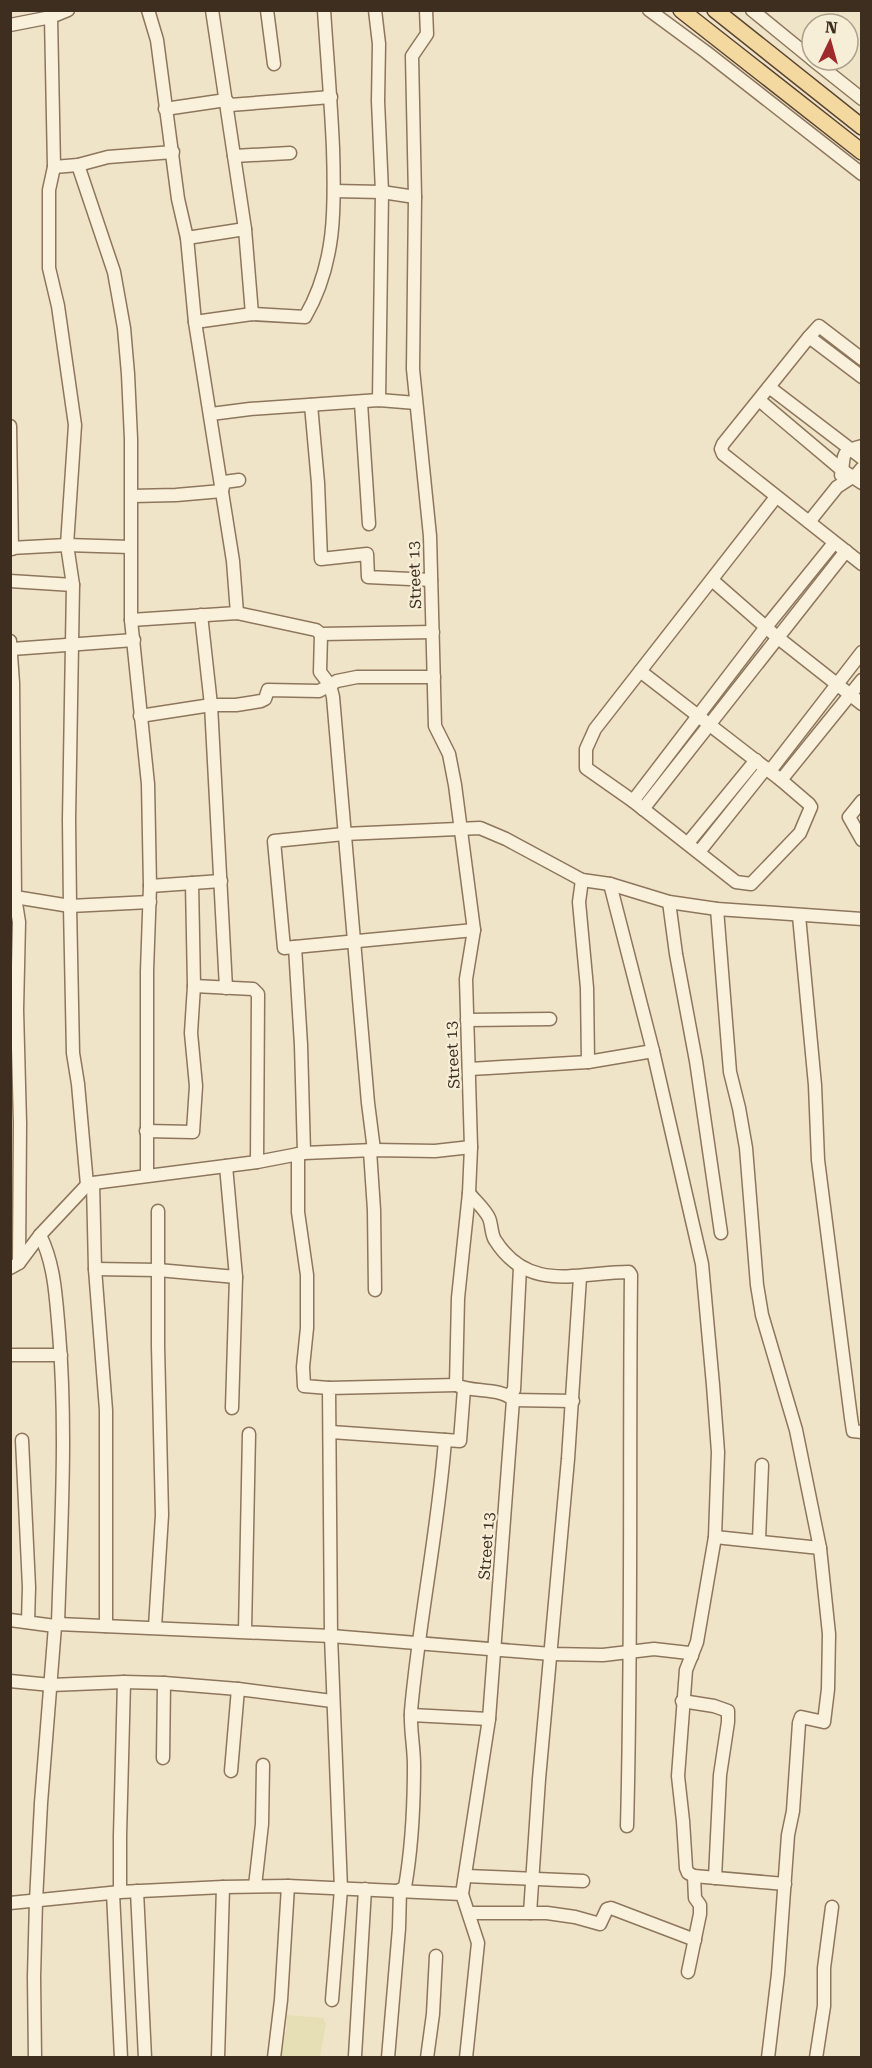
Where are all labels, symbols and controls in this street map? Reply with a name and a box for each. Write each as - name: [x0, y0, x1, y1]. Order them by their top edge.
- north arrow: [800, 12, 860, 72]
- text: N: [824, 18, 838, 38]
- street label: Street 13: [404, 541, 425, 609]
- street label: Street 13: [441, 1021, 464, 1089]
- street label: Street 13: [475, 1511, 498, 1581]

